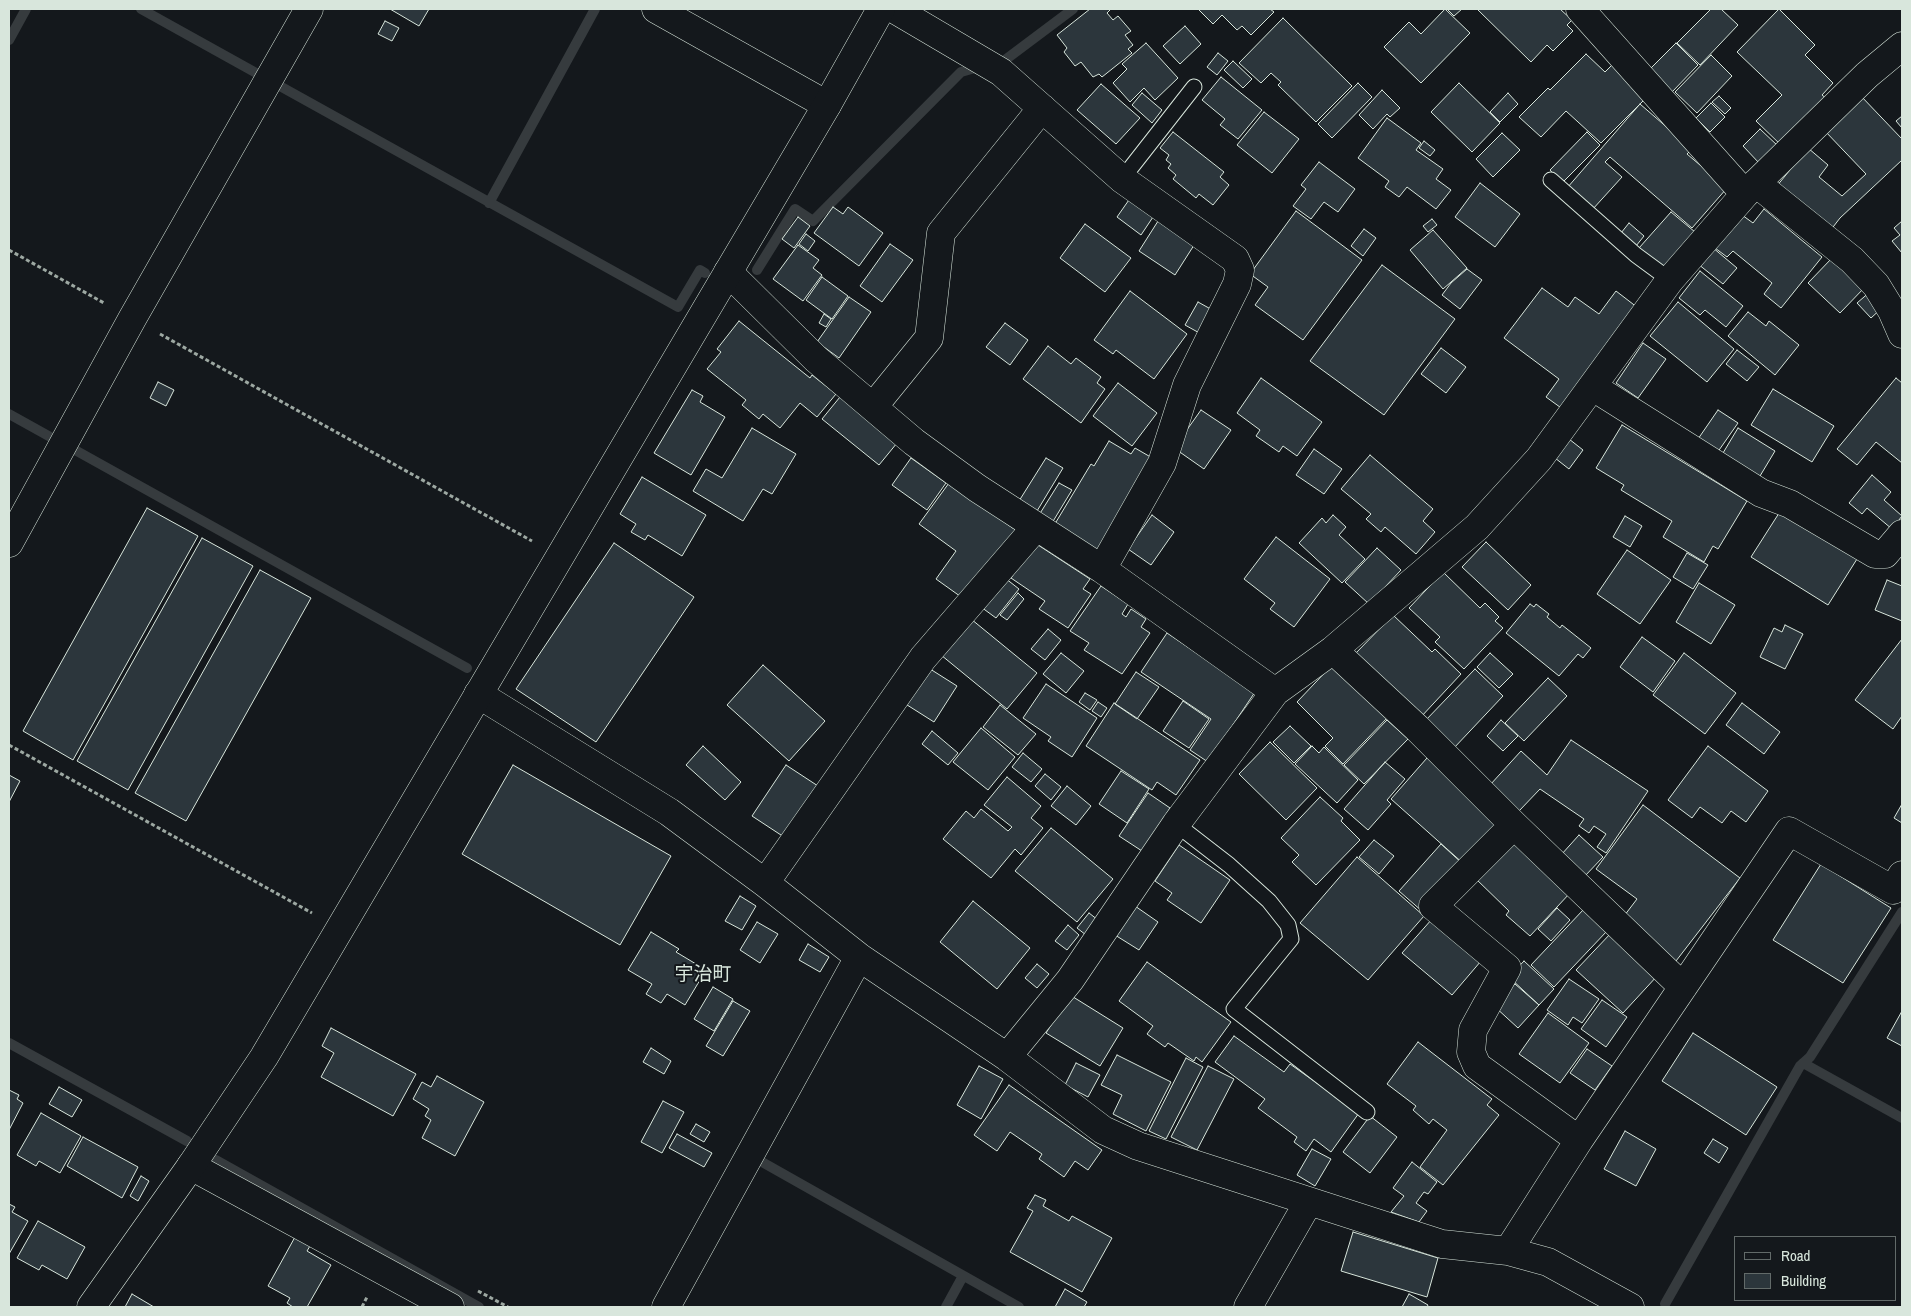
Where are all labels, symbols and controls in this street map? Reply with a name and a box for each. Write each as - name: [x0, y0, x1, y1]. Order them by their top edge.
- district label: 宇治町: [675, 964, 731, 986]
- legend: [1734, 1236, 1896, 1301]
- text: Road: [1781, 1245, 1810, 1266]
- text: Building: [1781, 1270, 1826, 1291]

